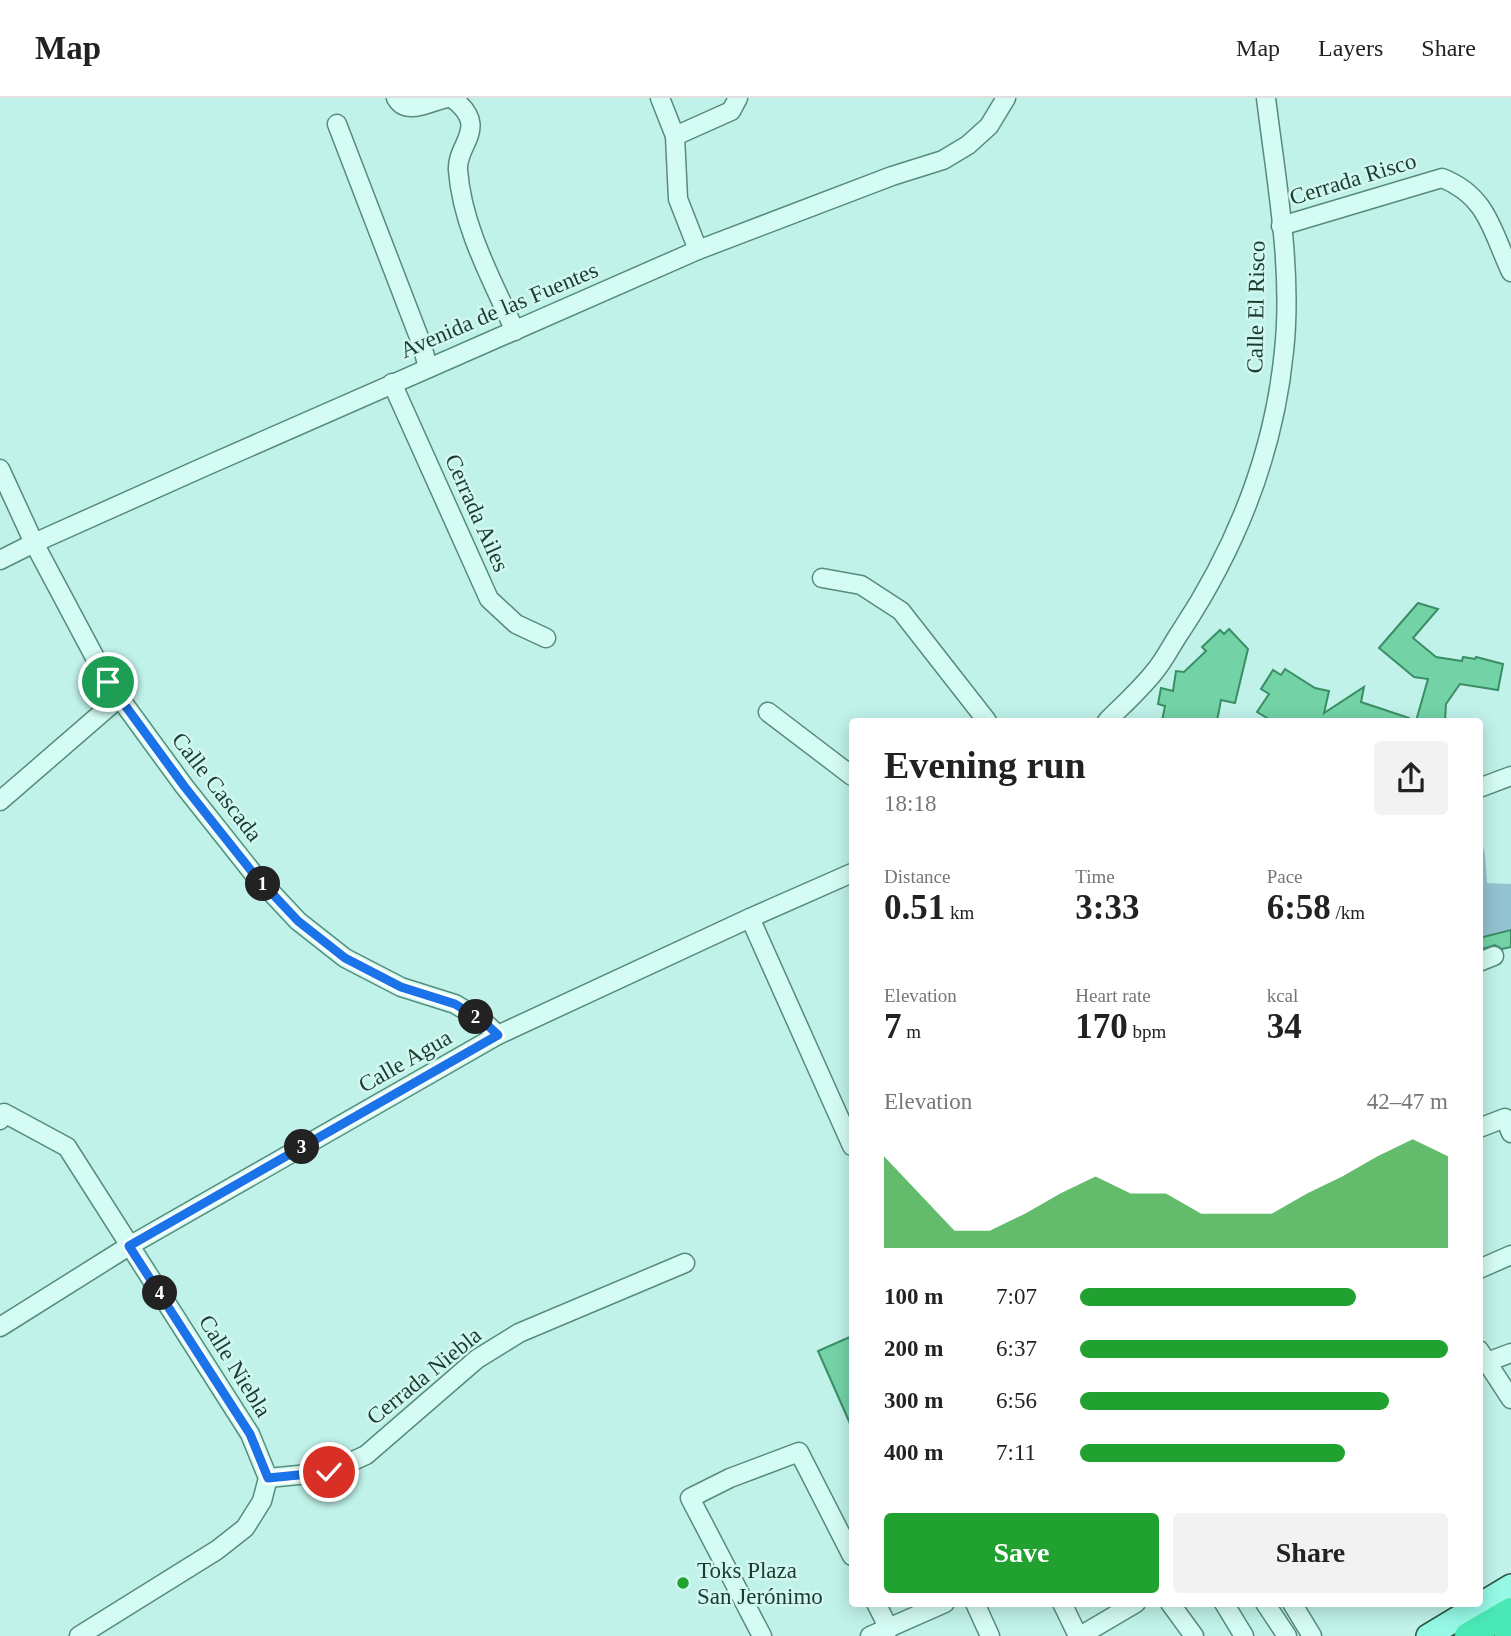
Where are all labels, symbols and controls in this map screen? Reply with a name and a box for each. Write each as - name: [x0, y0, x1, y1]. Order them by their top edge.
- text: Map: [35, 30, 101, 66]
- text: Map: [1236, 35, 1280, 61]
- text: Layers: [1318, 35, 1383, 61]
- text: Share: [1421, 35, 1476, 61]
- street label: Cerrada Risco: [1287, 148, 1419, 210]
- street label: Calle El Risco: [1242, 240, 1270, 374]
- street label: Avenida de las Fuentes: [396, 257, 602, 363]
- street label: Cerrada Ailes: [440, 450, 514, 576]
- pin: [78, 652, 138, 712]
- icon: arrive: [89, 663, 127, 701]
- street label: Calle Cascada: [167, 728, 267, 846]
- button: share: [1374, 741, 1448, 815]
- text: Evening run: [884, 744, 1086, 786]
- text: 18:18: [884, 791, 936, 816]
- pin: 1: [246, 866, 280, 902]
- text: Distance: [884, 866, 950, 887]
- text: Time: [1075, 866, 1115, 887]
- text: Pace: [1267, 866, 1303, 887]
- text: 1: [258, 873, 267, 894]
- text: 0.51: [884, 888, 945, 927]
- text: 3:33: [1075, 888, 1139, 927]
- text: 6:58: [1267, 888, 1331, 927]
- text: km: [945, 902, 974, 923]
- text: /km: [1331, 902, 1365, 923]
- text: Elevation: [884, 985, 957, 1006]
- text: Heart rate: [1075, 985, 1151, 1006]
- text: kcal: [1267, 985, 1298, 1006]
- pin: 2: [458, 1000, 494, 1034]
- text: 2: [471, 1006, 480, 1027]
- text: 7: [884, 1007, 902, 1046]
- text: 170: [1075, 1007, 1128, 1046]
- text: 34: [1267, 1007, 1302, 1046]
- text: m: [902, 1021, 921, 1042]
- text: bpm: [1128, 1021, 1166, 1042]
- street label: Calle Agua: [354, 1024, 456, 1098]
- text: Elevation: [884, 1089, 972, 1114]
- text: 42–47 m: [1367, 1089, 1448, 1114]
- pin: 3: [284, 1130, 320, 1164]
- text: 3: [297, 1136, 306, 1157]
- pin: 4: [142, 1276, 178, 1310]
- text: 4: [155, 1282, 164, 1303]
- text: 100 m: [884, 1284, 943, 1309]
- text: 7:07: [996, 1284, 1037, 1309]
- street label: Calle Niebla: [194, 1310, 276, 1422]
- street label: Cerrada Niebla: [362, 1322, 486, 1430]
- text: 200 m: [884, 1336, 943, 1361]
- text: 6:37: [996, 1336, 1037, 1361]
- text: 300 m: [884, 1388, 943, 1413]
- text: 6:56: [996, 1388, 1037, 1413]
- text: 400 m: [884, 1440, 943, 1465]
- text: 7:11: [996, 1440, 1036, 1465]
- pin: [299, 1442, 359, 1502]
- icon: check: [310, 1453, 348, 1491]
- button: Save: [884, 1513, 1159, 1593]
- button: Share: [1173, 1513, 1448, 1593]
- place label: Toks Plaza San Jerónimo: [697, 1558, 823, 1609]
- marker: Toks Plaza San Jerónimo: [675, 1575, 691, 1591]

